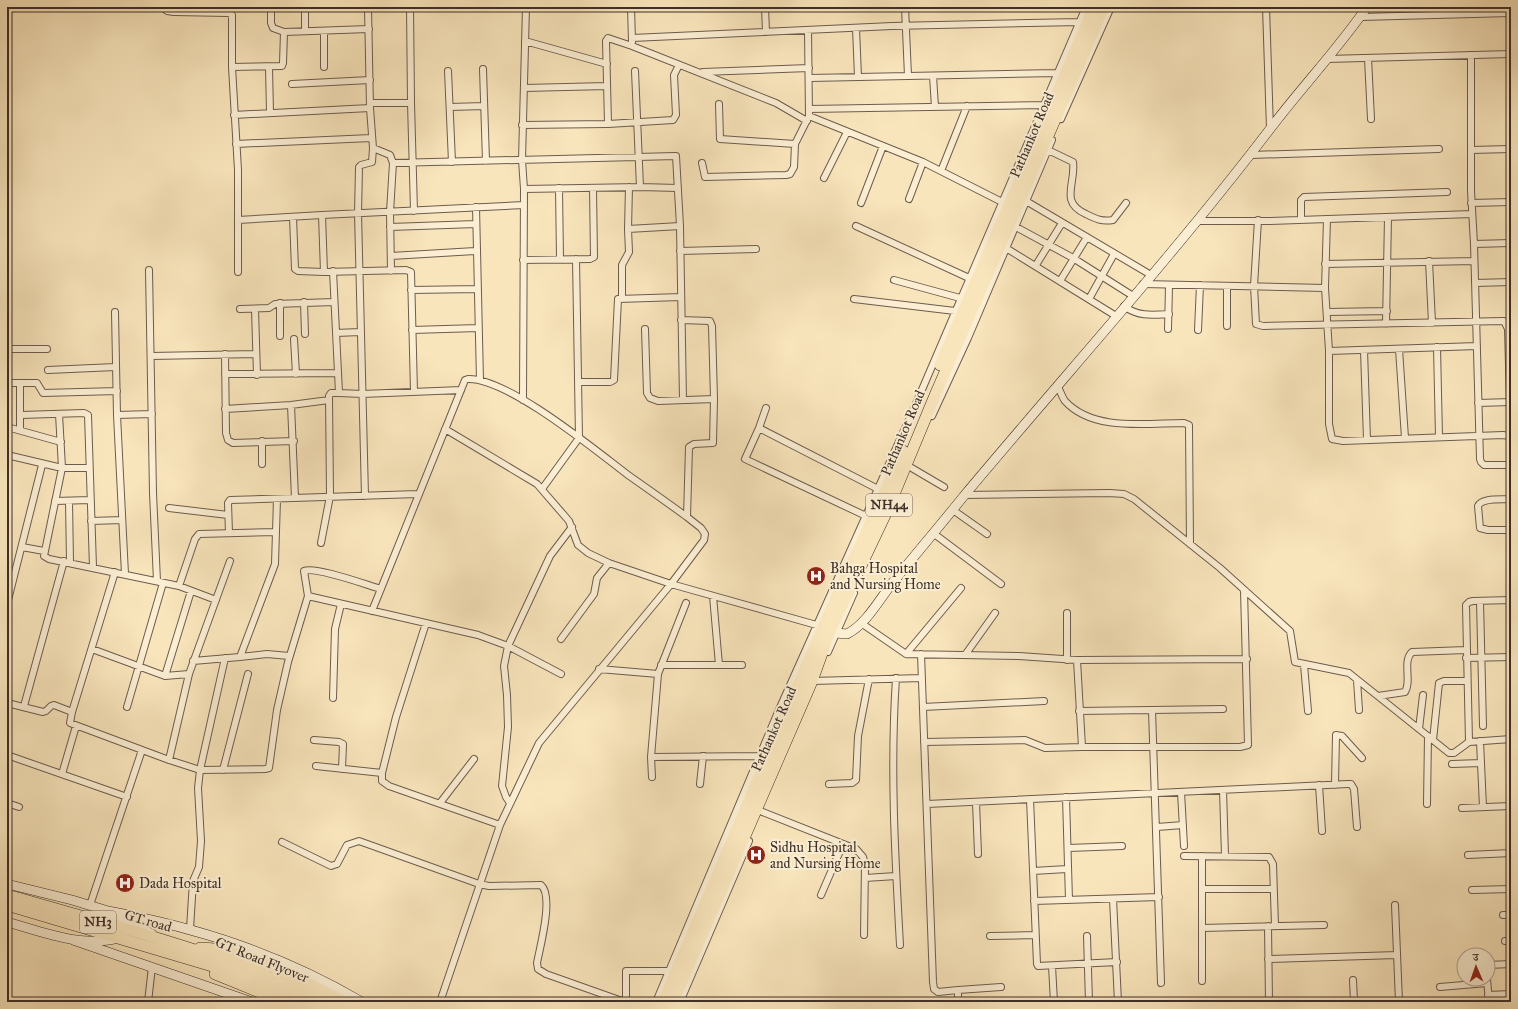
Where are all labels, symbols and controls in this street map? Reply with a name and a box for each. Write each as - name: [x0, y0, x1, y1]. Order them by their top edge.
- street label: Pathankot Road: [1006, 90, 1058, 180]
- street label: Pathankot Road: [877, 388, 929, 478]
- road number: NH44: [866, 494, 912, 516]
- place label: Bahga Hospital and Nursing Home: [830, 560, 941, 593]
- hospital icon: Bahga Hospital and Nursing Home: [805, 565, 827, 587]
- street label: Pathankot Road: [748, 684, 800, 774]
- place label: Sidhu Hospital and Nursing Home: [770, 839, 881, 872]
- hospital icon: Sidhu Hospital and Nursing Home: [745, 844, 767, 866]
- hospital icon: Dada Hospital: [114, 872, 136, 894]
- place label: Dada Hospital: [139, 875, 222, 892]
- street label: GT road: [123, 906, 173, 936]
- road number: NH3: [80, 911, 116, 933]
- street label: GT Road Flyover: [213, 933, 312, 987]
- north arrow: [1456, 947, 1496, 987]
- text: उ: [1472, 951, 1480, 964]

